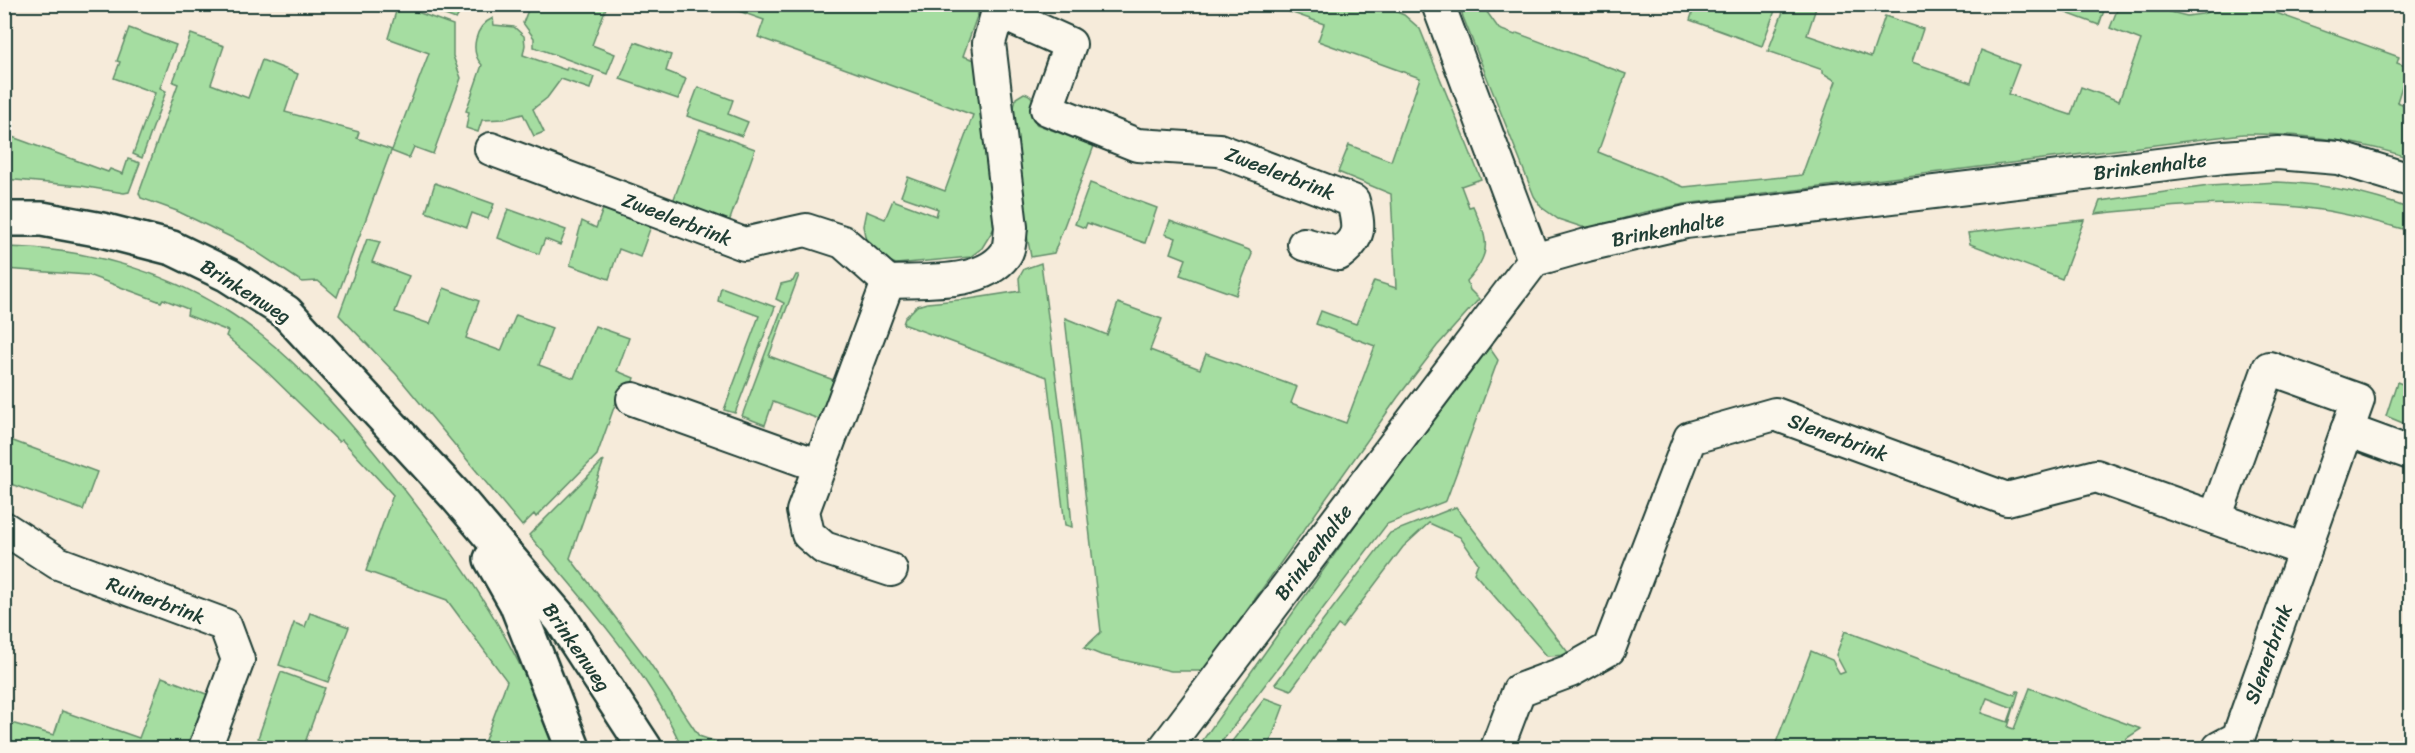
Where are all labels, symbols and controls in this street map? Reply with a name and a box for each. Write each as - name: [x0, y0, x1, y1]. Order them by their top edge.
- street label: Zweelerbrink: [1220, 137, 1340, 211]
- street label: Brinkenhalte: [2091, 142, 2209, 191]
- street label: Zweelerbrink: [617, 183, 737, 257]
- street label: Brinkenhalte: [1609, 201, 1727, 258]
- street label: Brinkenweg: [193, 249, 298, 333]
- street label: Slenerbrink: [1783, 403, 1893, 472]
- street label: Brinkenhalte: [1265, 496, 1362, 608]
- street label: Ruinerbrink: [102, 566, 210, 634]
- street label: Brinkenweg: [533, 595, 620, 699]
- street label: Slenerbrink: [2234, 599, 2303, 709]

